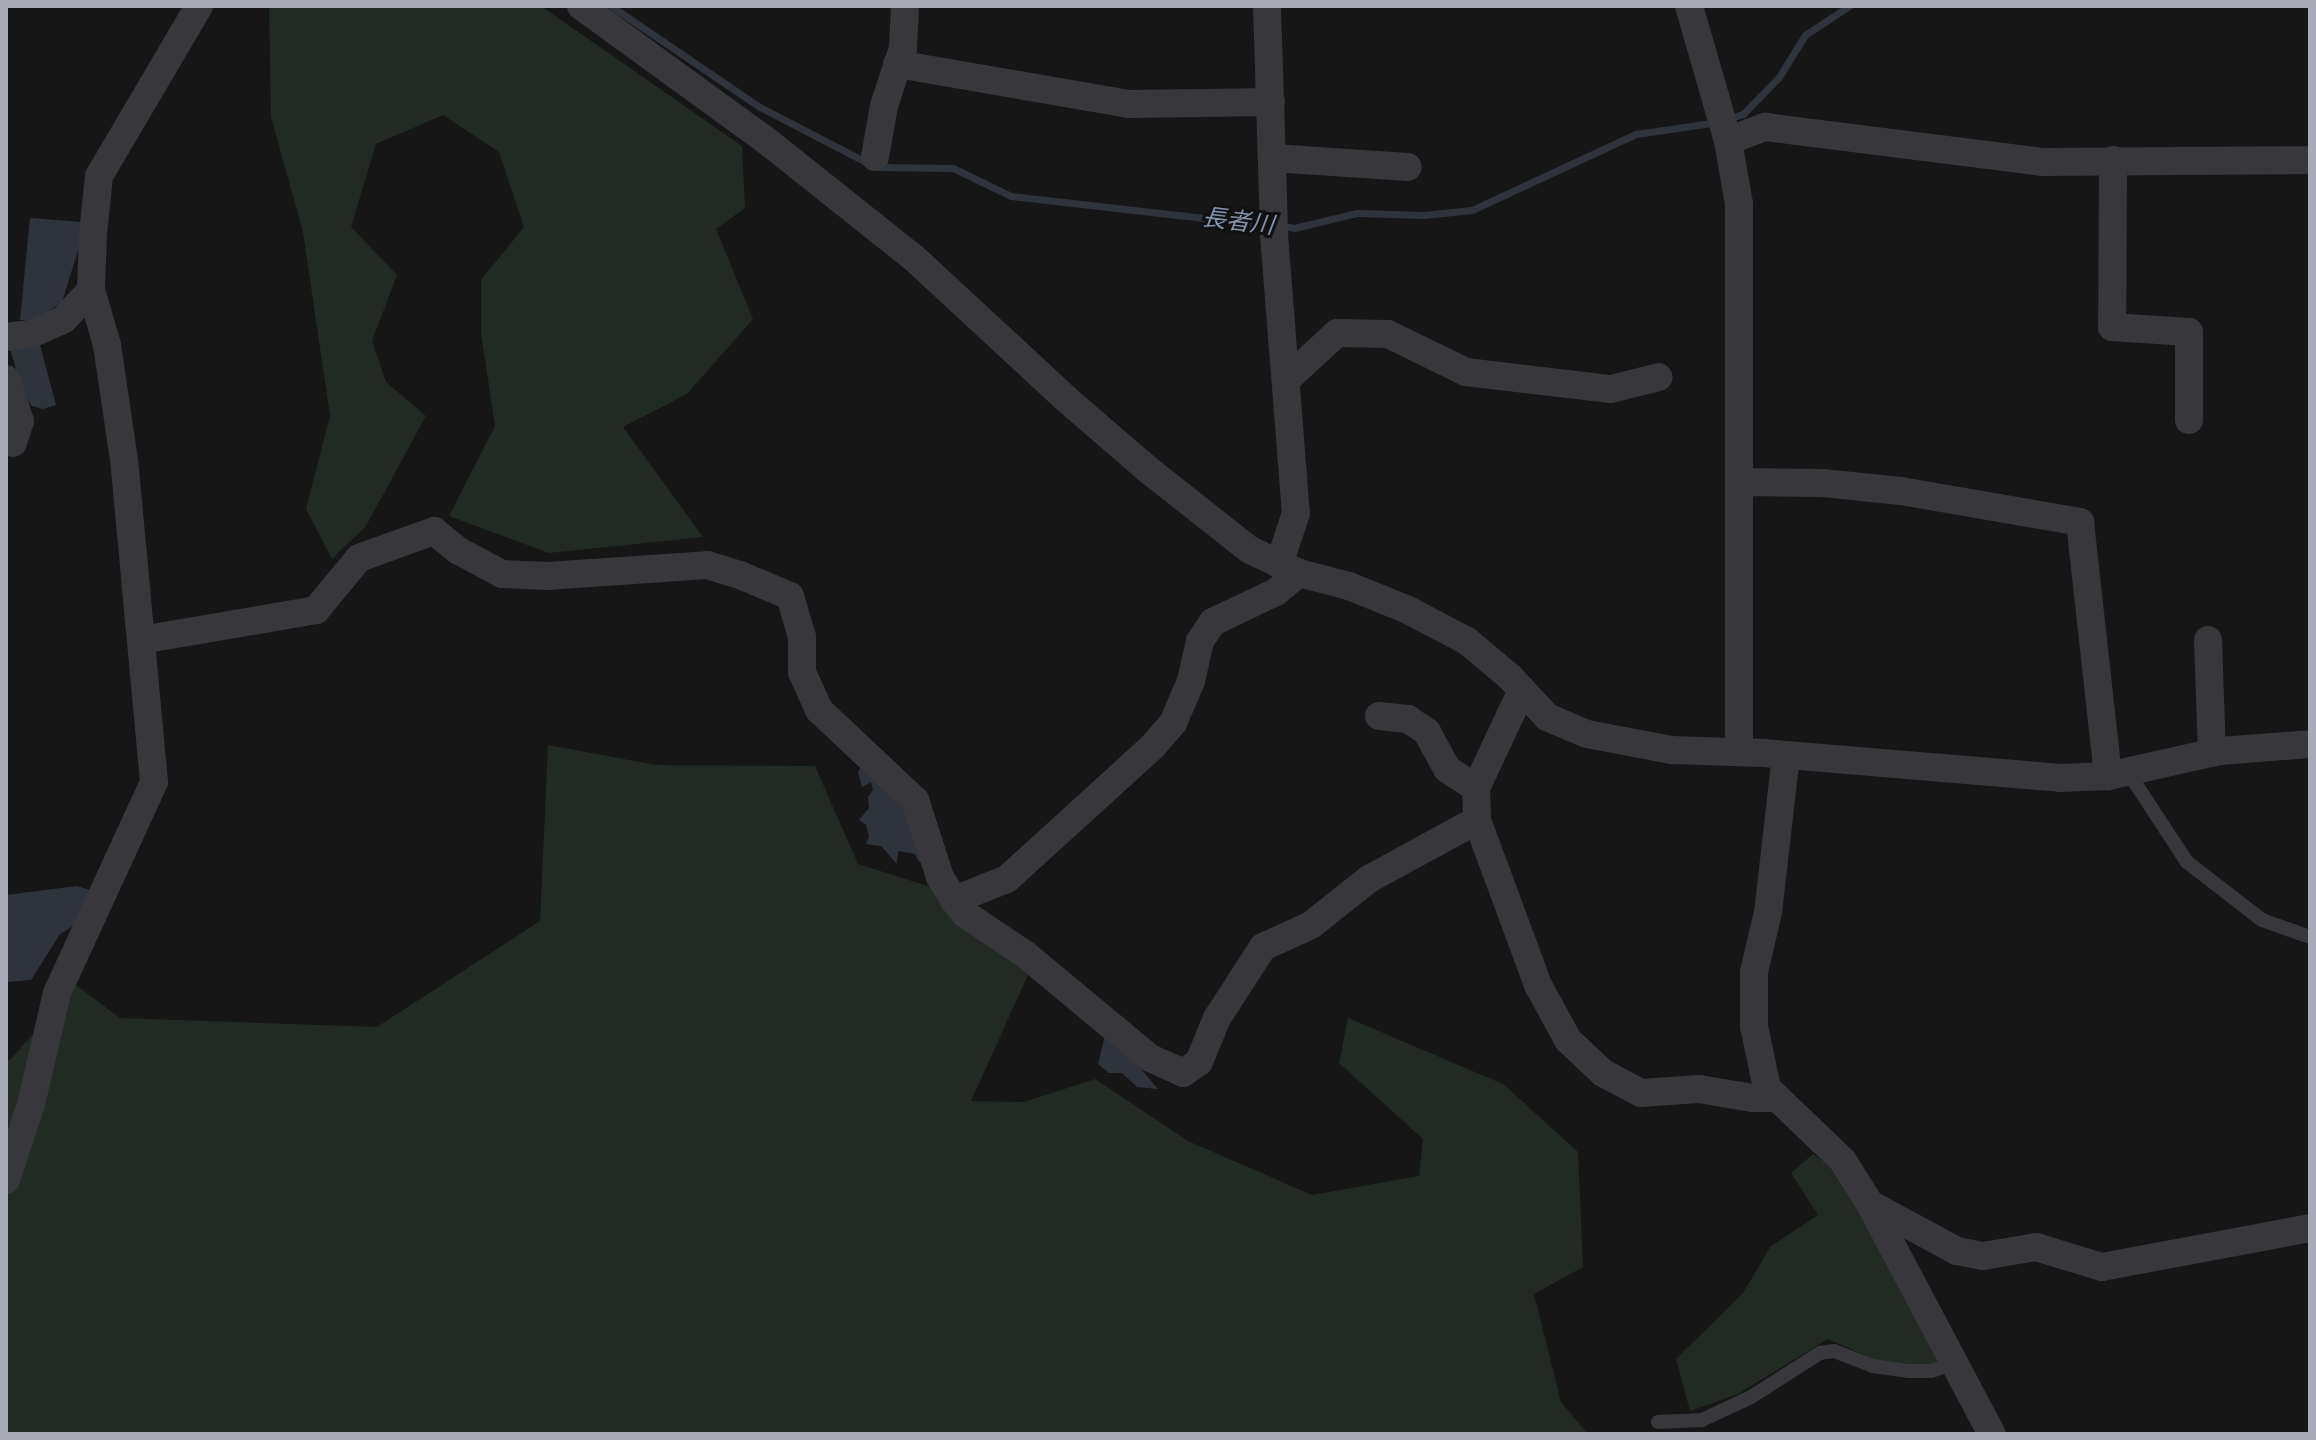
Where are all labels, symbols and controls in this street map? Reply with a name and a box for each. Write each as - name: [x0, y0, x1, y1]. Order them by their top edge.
- water label: 長者川: [1201, 203, 1275, 241]

